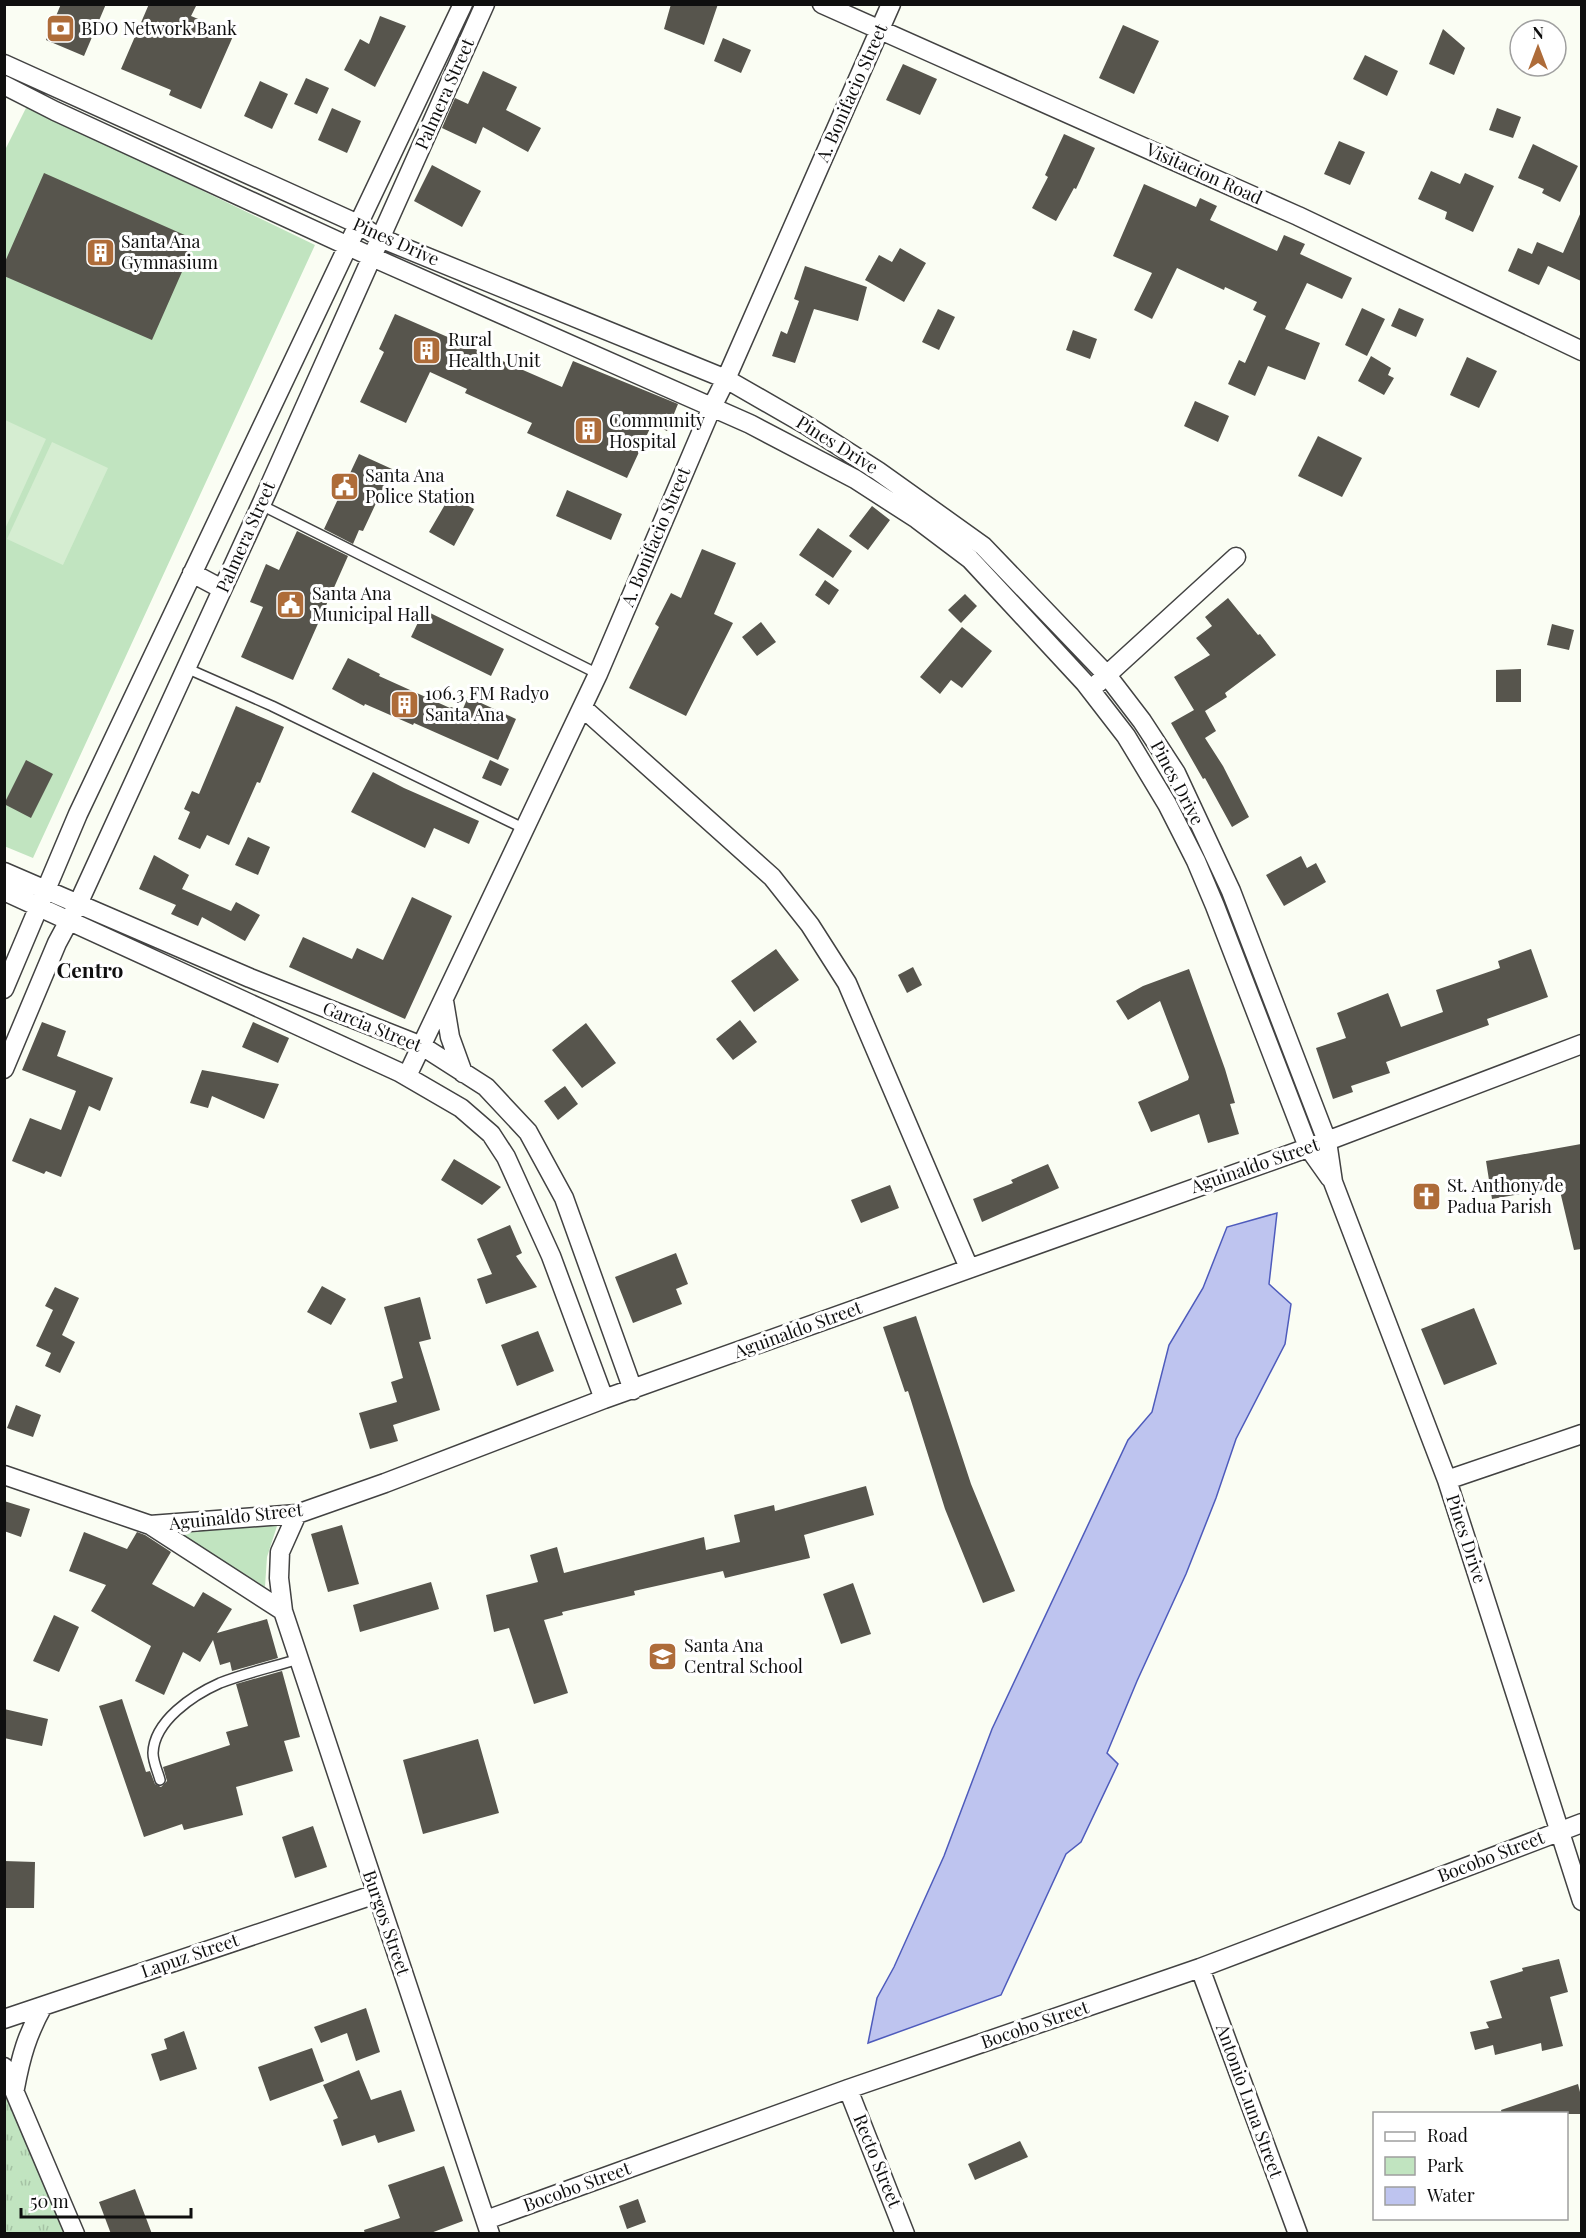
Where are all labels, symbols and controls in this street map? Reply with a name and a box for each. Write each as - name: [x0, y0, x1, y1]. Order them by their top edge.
- bank icon: BDO Network Bank: [44, 13, 76, 45]
- place label: BDO Network Bank: [81, 16, 237, 40]
- north arrow: [1508, 18, 1568, 78]
- street label: A. Bonifacio Street: [809, 19, 893, 166]
- text: N: [1532, 22, 1544, 43]
- street label: Palmera Street: [409, 34, 480, 153]
- street label: Visitacion Road: [1142, 136, 1267, 210]
- street label: Pines Drive: [349, 211, 443, 271]
- place label: Santa Ana Gymnasium: [121, 229, 218, 274]
- building icon: Santa Ana Gymnasium: [84, 236, 116, 268]
- place label: Rural Health Unit: [448, 327, 541, 372]
- building icon: Rural Health Unit: [411, 334, 443, 366]
- place label: Community Hospital: [609, 408, 705, 453]
- street label: Pines Drive: [792, 410, 883, 479]
- building icon: Community Hospital: [572, 415, 604, 447]
- place label: Santa Ana Police Station: [365, 463, 475, 508]
- street label: A. Bonifacio Street: [615, 463, 695, 611]
- public building icon: Santa Ana Police Station: [328, 470, 360, 502]
- street label: Palmera Street: [210, 477, 281, 596]
- place label: Santa Ana Municipal Hall: [312, 581, 430, 626]
- public building icon: Santa Ana Municipal Hall: [275, 588, 307, 620]
- place label: 106.3 FM Radyo Santa Ana: [425, 681, 549, 726]
- building icon: 106.3 FM Radyo Santa Ana: [388, 688, 420, 720]
- street label: Pines Drive: [1146, 736, 1210, 829]
- district label: Centro: [57, 955, 124, 983]
- street label: Garcia Street: [319, 995, 426, 1057]
- street label: Aguinaldo Street: [1186, 1132, 1323, 1199]
- place label: St. Anthony de Padua Parish: [1447, 1173, 1564, 1218]
- church icon: St. Anthony de Padua Parish: [1410, 1180, 1442, 1212]
- street label: Aguinaldo Street: [729, 1295, 865, 1364]
- street label: Pines Drive: [1441, 1491, 1493, 1586]
- street label: Aguinaldo Street: [167, 1497, 305, 1535]
- place label: Santa Ana Central School: [684, 1633, 803, 1678]
- school or university icon: Santa Ana Central School: [647, 1640, 679, 1672]
- street label: Bocobo Street: [1434, 1824, 1548, 1887]
- street label: Burgos Street: [358, 1867, 416, 1979]
- street label: Lapuz Street: [138, 1927, 242, 1983]
- street label: Bocobo Street: [978, 1994, 1092, 2054]
- street label: Antonio Luna Street: [1211, 2019, 1289, 2181]
- street label: Recto Street: [848, 2110, 908, 2211]
- legend: [1373, 2112, 1568, 2220]
- text: Road: [1427, 2123, 1468, 2147]
- text: Park: [1427, 2153, 1464, 2177]
- street label: Bocobo Street: [520, 2155, 634, 2217]
- scale bar: [21, 2181, 190, 2219]
- text: Water: [1426, 2183, 1475, 2207]
- text: 50 m: [30, 2189, 69, 2213]

